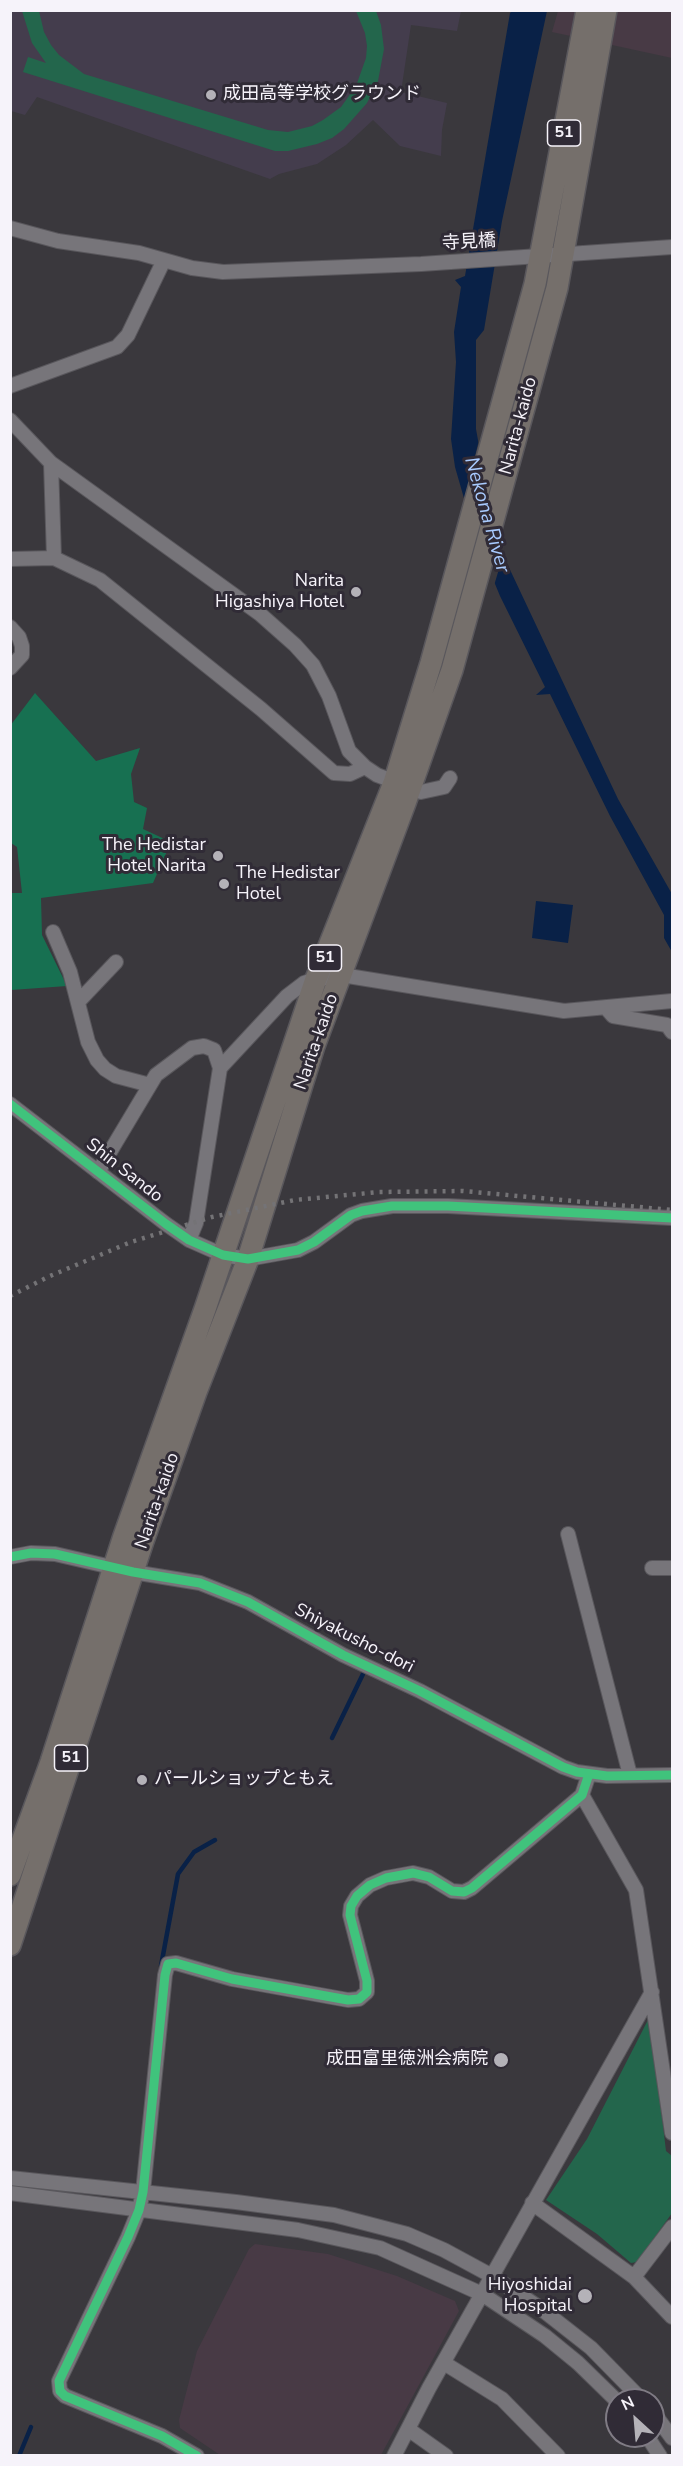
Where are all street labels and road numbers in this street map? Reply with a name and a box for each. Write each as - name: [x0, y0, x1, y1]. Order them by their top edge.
- road number: 51: [548, 120, 580, 146]
- street label: 寺見橋: [441, 231, 497, 255]
- street label: Narita-kaido: [496, 375, 542, 477]
- road number: 51: [308, 945, 342, 971]
- street label: Narita-kaido: [290, 991, 344, 1093]
- street label: Shin Sando: [81, 1134, 167, 1208]
- street label: Narita-kaido: [131, 1450, 185, 1552]
- street label: Shiyakusho-dori: [291, 1600, 417, 1678]
- road number: 51: [54, 1745, 88, 1771]

